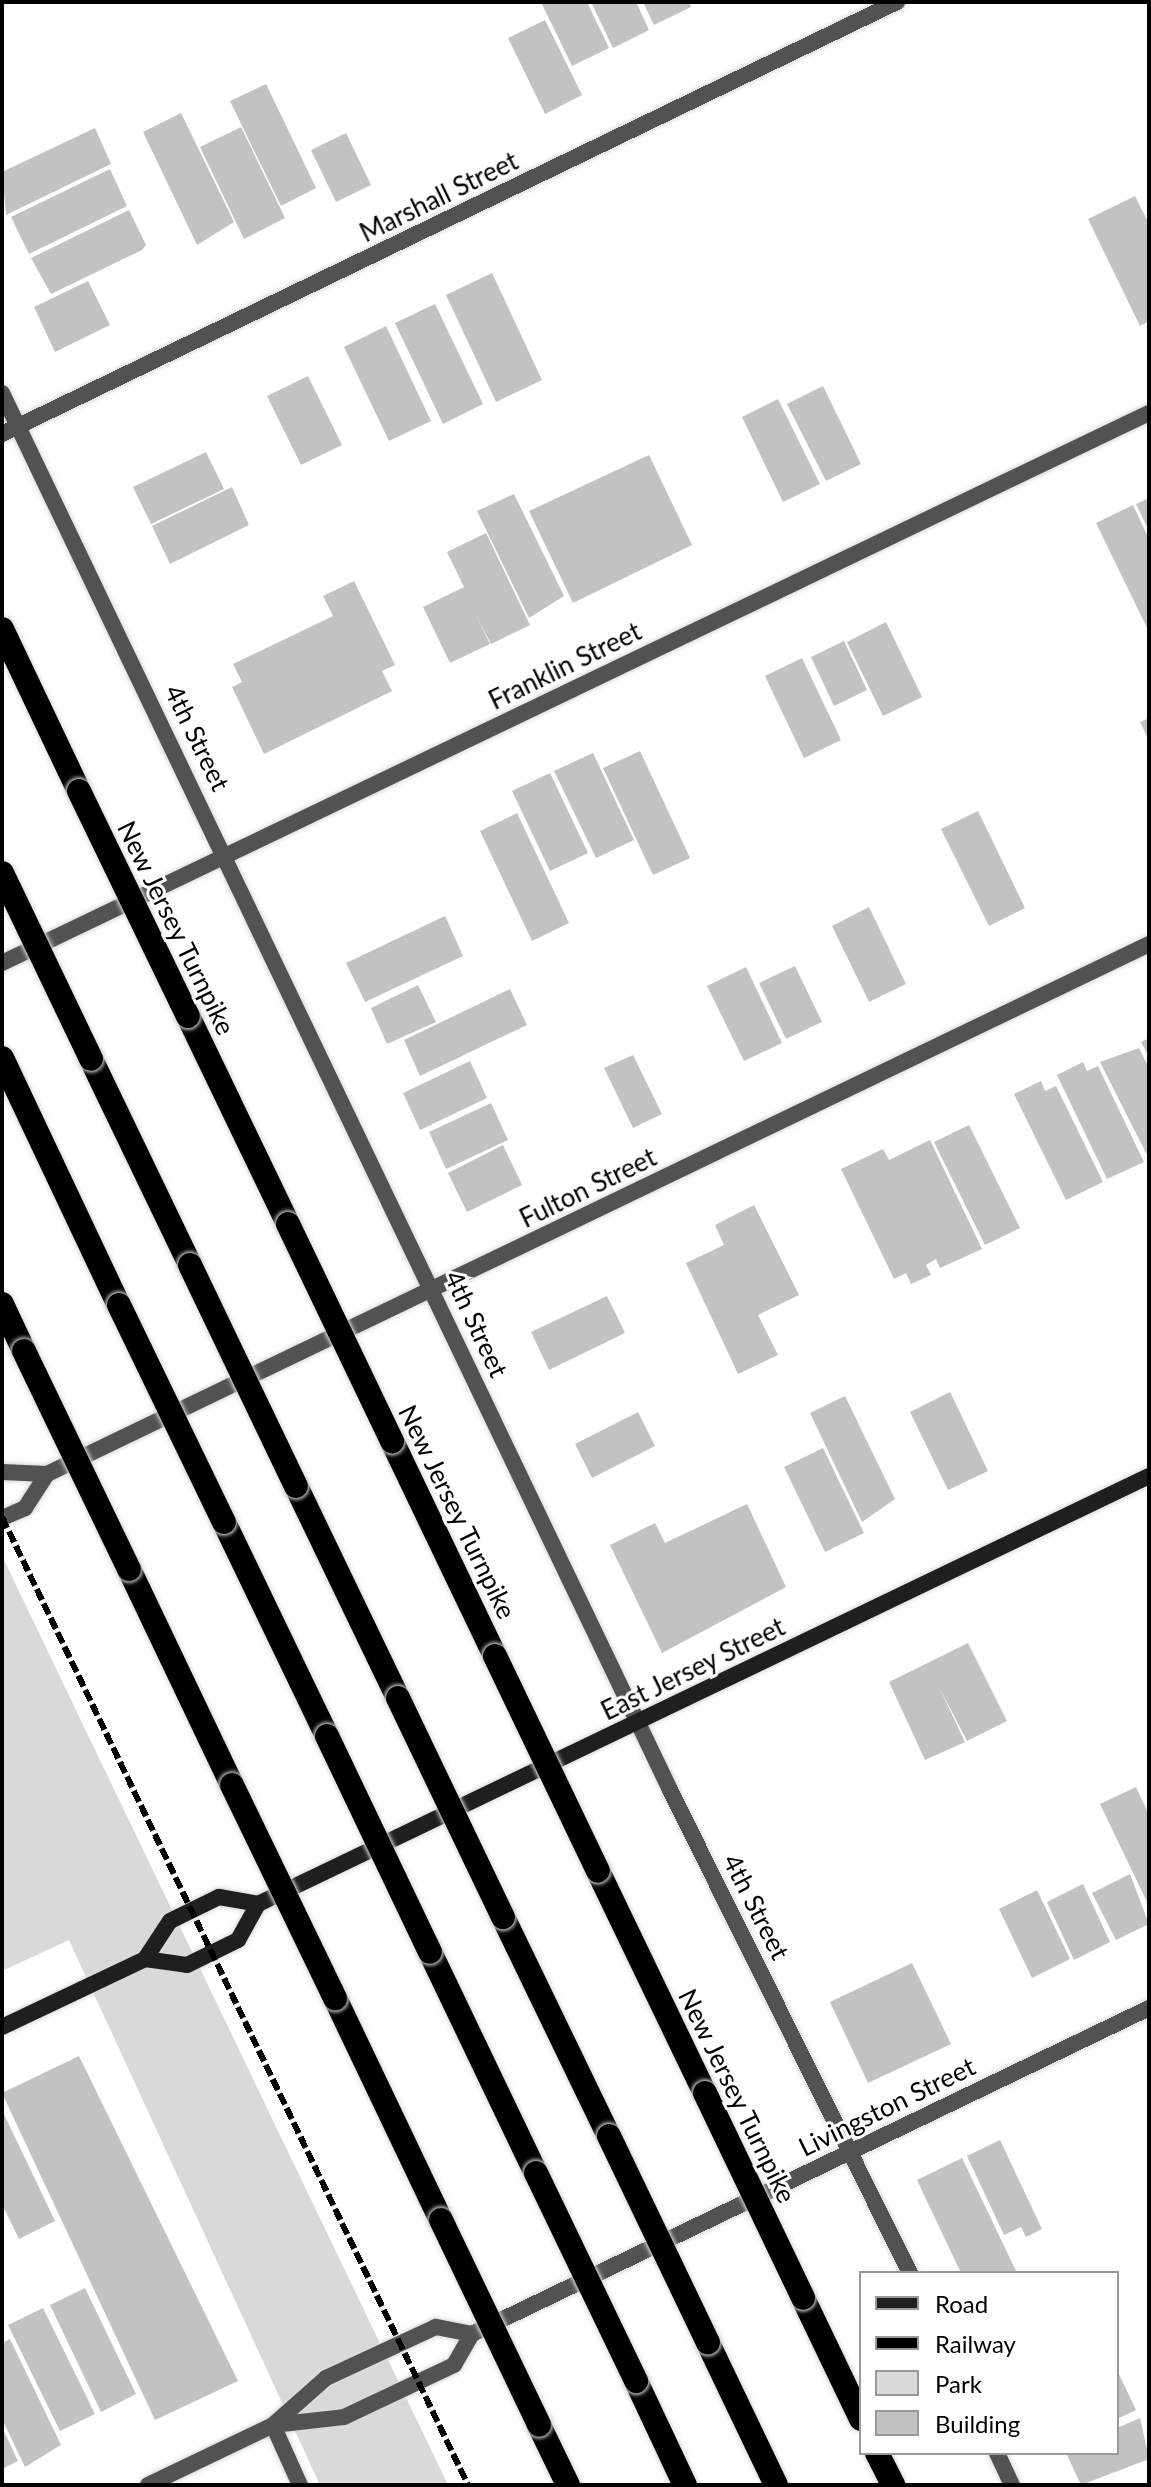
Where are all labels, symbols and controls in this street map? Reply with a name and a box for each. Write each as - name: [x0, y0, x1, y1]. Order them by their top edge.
- street label: Marshall Street: [355, 145, 523, 249]
- street label: Franklin Street: [484, 616, 646, 716]
- street label: 4th Street: [158, 680, 236, 796]
- street label: New Jersey Turnpike: [110, 815, 242, 1041]
- street label: Fulton Street: [515, 1142, 661, 1234]
- street label: 4th Street: [438, 1266, 514, 1382]
- street label: New Jersey Turnpike: [391, 1399, 523, 1625]
- street label: East Jersey Street: [595, 1611, 791, 1727]
- street label: 4th Street: [716, 1849, 796, 1965]
- street label: New Jersey Turnpike: [671, 1983, 803, 2209]
- street label: Livingston Street: [794, 2051, 980, 2163]
- legend: [859, 2271, 1119, 2455]
- text: Road: [935, 2289, 988, 2318]
- text: Railway: [935, 2329, 1016, 2358]
- text: Park: [935, 2369, 982, 2398]
- text: Building: [935, 2409, 1020, 2438]

